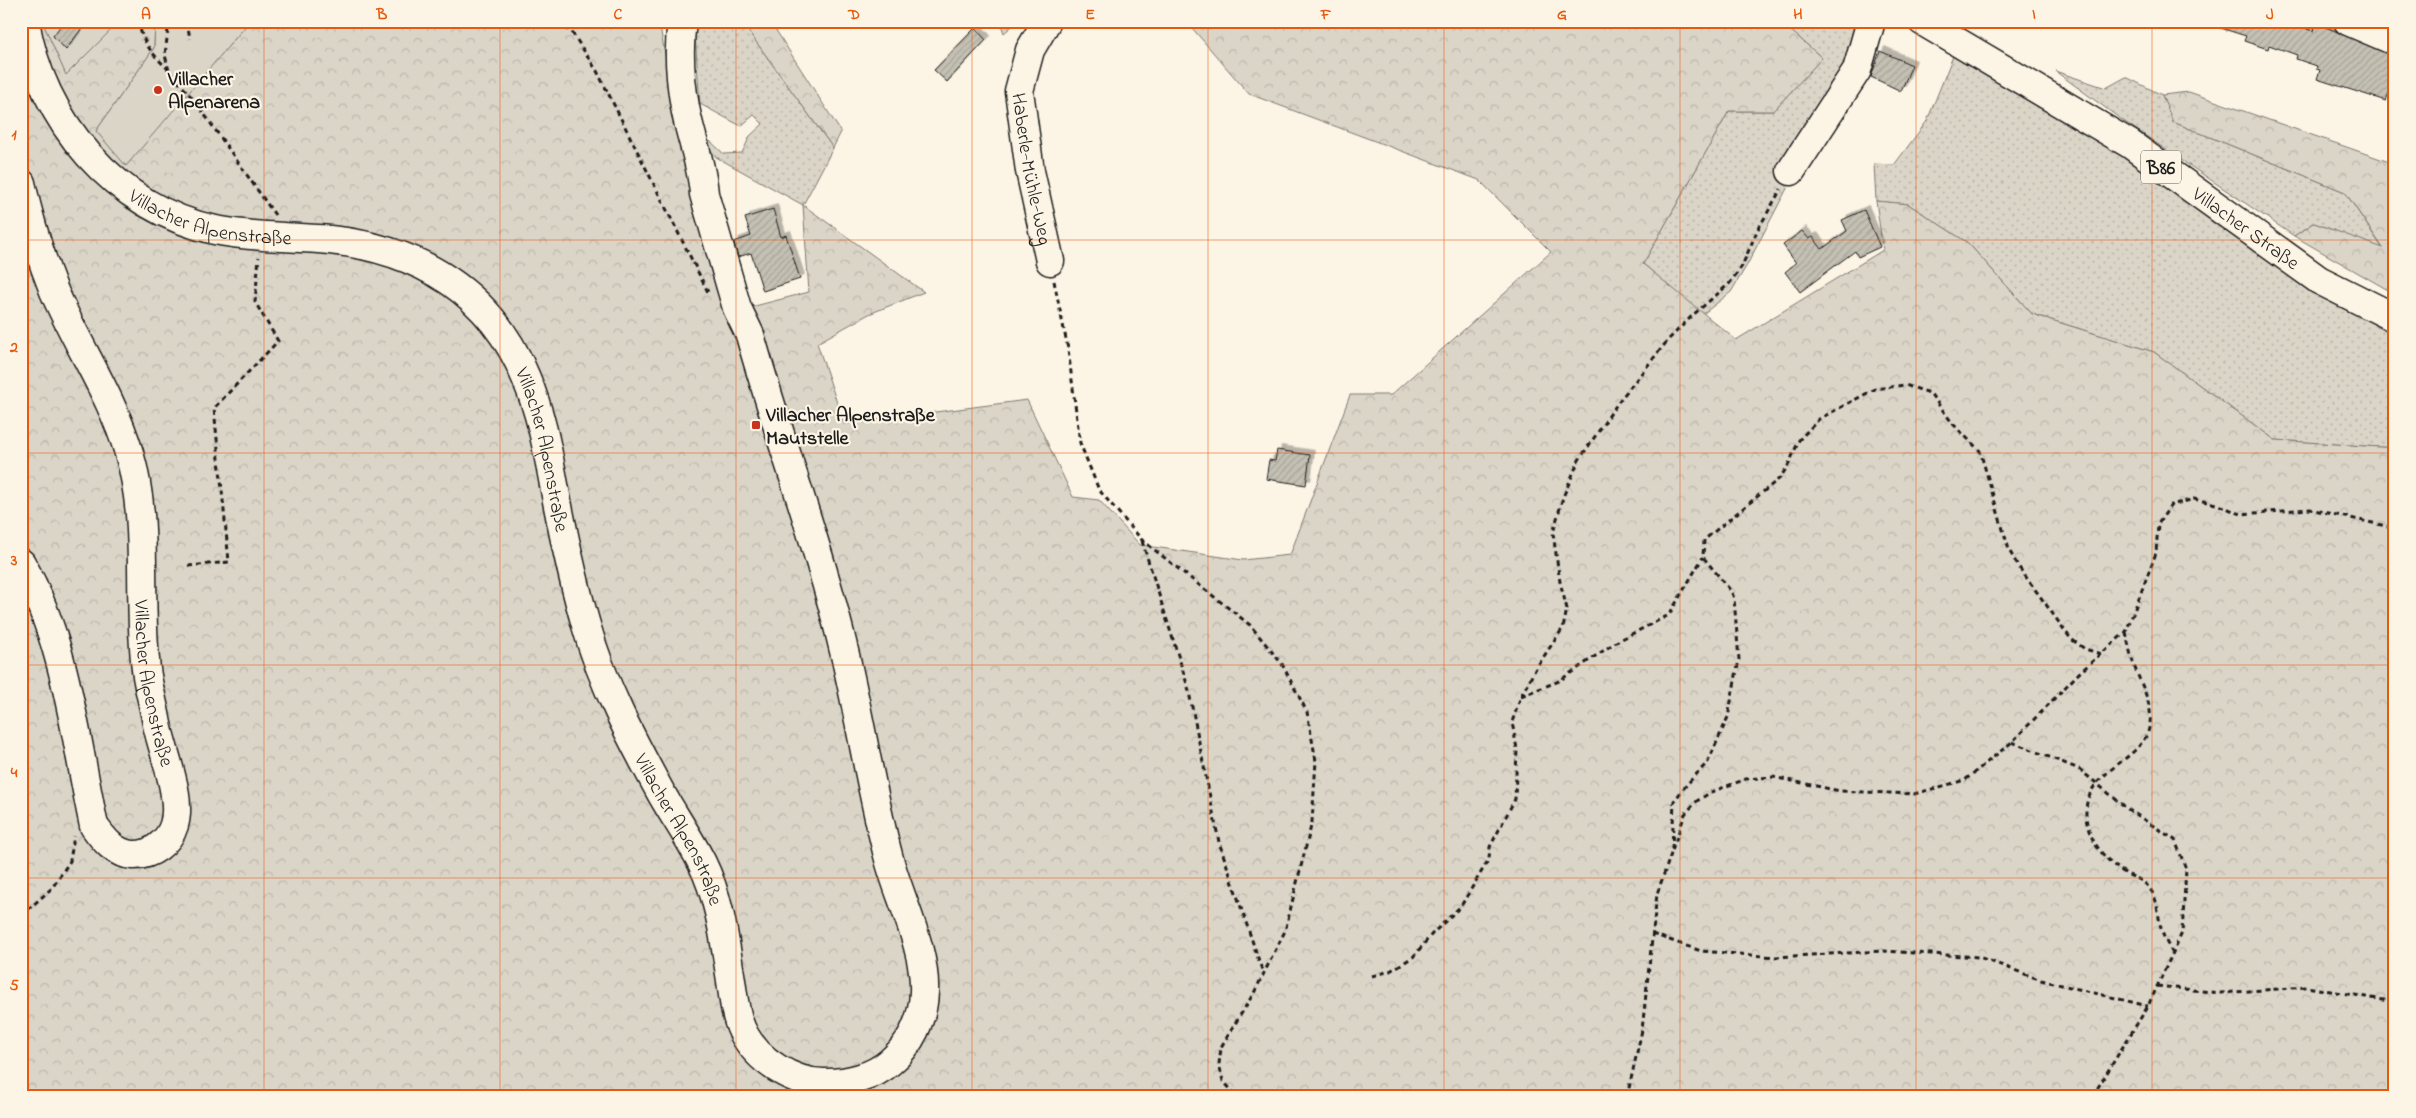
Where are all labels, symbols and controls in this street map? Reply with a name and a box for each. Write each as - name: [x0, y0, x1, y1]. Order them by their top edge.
- text: A: [141, 3, 151, 27]
- text: B: [376, 3, 388, 27]
- text: C: [614, 3, 623, 27]
- text: D: [847, 3, 860, 27]
- text: E: [1085, 3, 1095, 27]
- text: F: [1320, 3, 1332, 27]
- text: G: [1557, 3, 1567, 27]
- text: H: [1793, 3, 1803, 27]
- text: I: [2032, 3, 2036, 27]
- text: J: [2266, 3, 2274, 27]
- place label: Villacher Alpenarena: [167, 66, 260, 118]
- marker: Villacher Alpenarena: [152, 84, 164, 96]
- street label: Haberle-Mühle-Weg: [1002, 91, 1058, 248]
- text: 1: [11, 123, 17, 147]
- road number: B86: [2141, 150, 2181, 183]
- street label: Villacher Straße: [2184, 181, 2305, 278]
- street label: Villacher Alpenstraße: [121, 182, 292, 254]
- text: 2: [9, 336, 18, 360]
- street label: Villacher Alpenstraße: [506, 363, 575, 535]
- place label: Villacher Alpenstraße Mautstelle: [765, 402, 936, 454]
- marker: Villacher Alpenstraße Mautstelle: [750, 419, 762, 431]
- text: 3: [10, 549, 18, 573]
- street label: Villacher Alpenstraße: [125, 599, 180, 770]
- street label: Villacher Alpenstraße: [625, 748, 729, 909]
- text: 4: [10, 761, 18, 785]
- text: 5: [9, 974, 19, 998]

